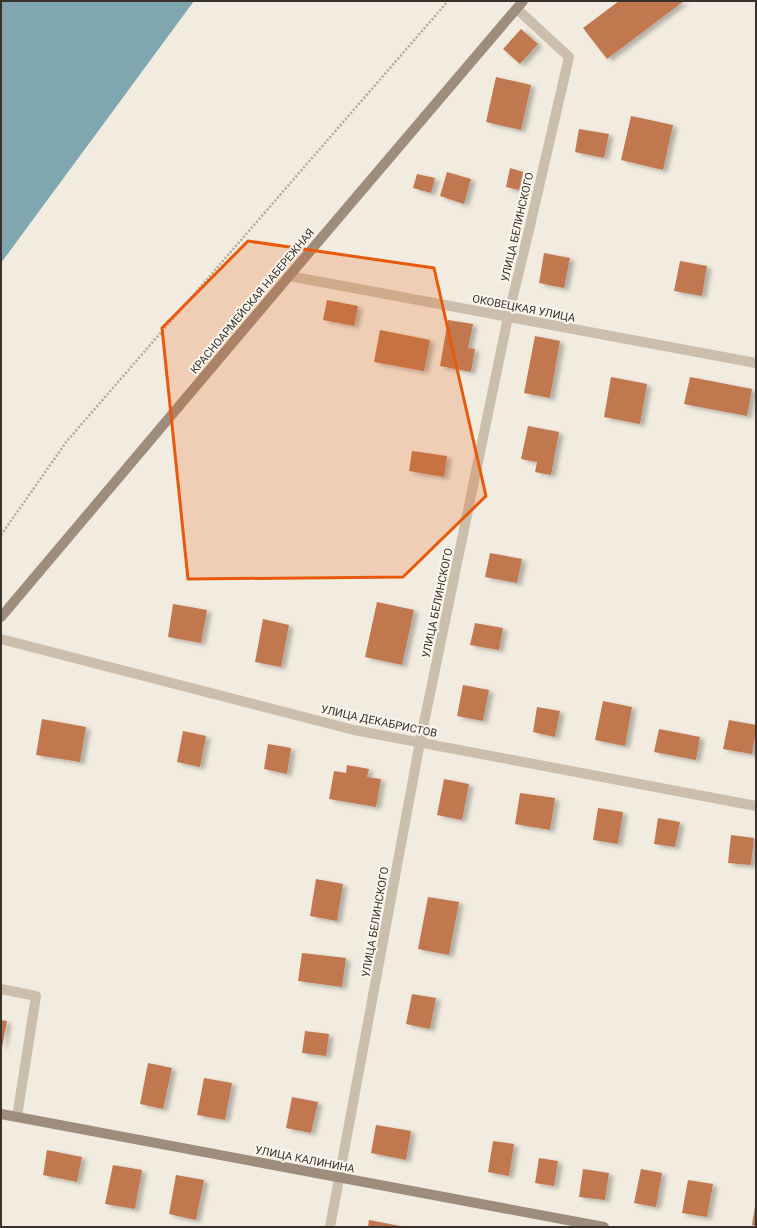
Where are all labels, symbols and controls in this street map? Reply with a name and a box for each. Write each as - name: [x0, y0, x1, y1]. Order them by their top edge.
- street label: УЛИЦА БЕЛИНСКОГО: [499, 171, 536, 283]
- street label: КРАСНОАРМЕЙСКАЯ НАБЕРЕЖНАЯ: [188, 226, 317, 377]
- street label: ОКОВЕЦКАЯ УЛИЦА: [471, 292, 577, 325]
- street label: УЛИЦА БЕЛИНСКОГО: [419, 547, 455, 659]
- street label: УЛИЦА ДЕКАБРИСТОВ: [320, 703, 438, 740]
- street label: УЛИЦА БЕЛИНСКОГО: [359, 866, 392, 978]
- street label: УЛИЦА КАЛИНИНА: [254, 1143, 357, 1176]

